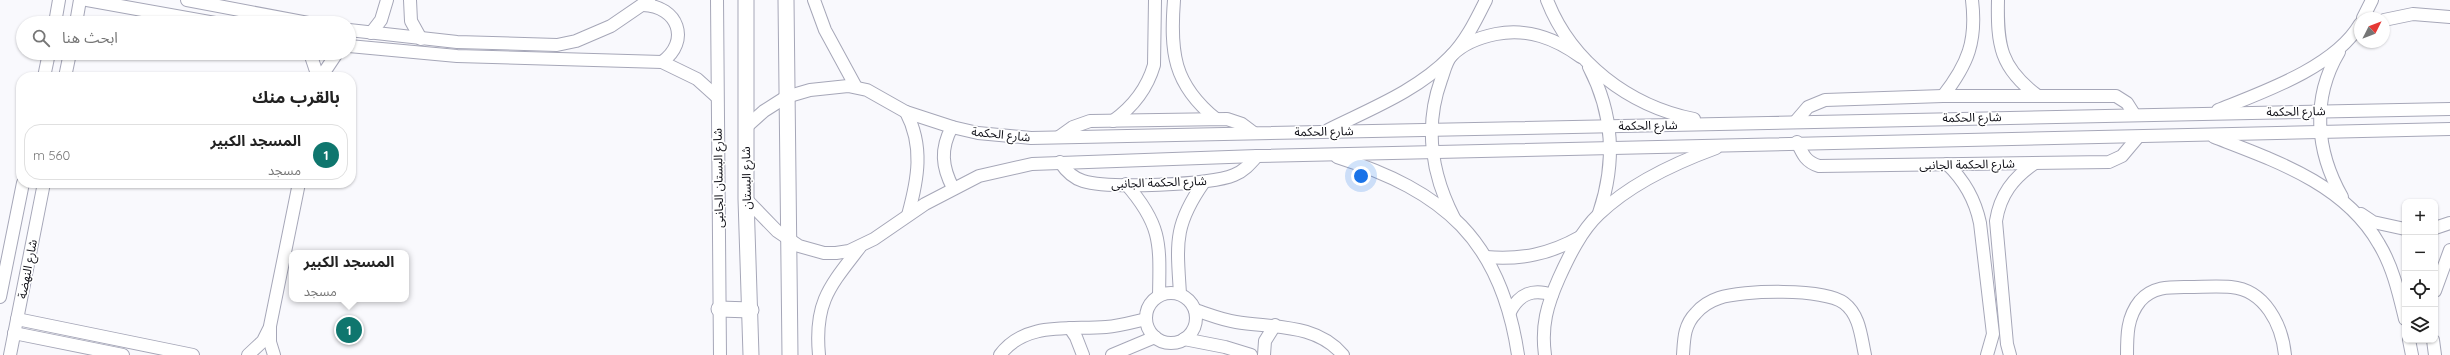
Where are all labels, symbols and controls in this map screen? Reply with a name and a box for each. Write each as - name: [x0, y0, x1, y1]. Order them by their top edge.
- north arrow: [2354, 12, 2390, 48]
- search box: [16, 16, 356, 60]
- icon: search: [30, 27, 52, 49]
- text: ابحث هنا: [62, 28, 118, 47]
- text: بالقرب منك: [252, 86, 340, 107]
- street label: شارع الحكمة: [2266, 103, 2326, 121]
- street label: شارع الحكمة: [1942, 109, 2002, 127]
- street label: شارع الحكمة: [1618, 117, 1678, 135]
- street label: شارع الحكمة: [971, 123, 1031, 147]
- street label: شارع الحكمة: [1294, 123, 1354, 141]
- street label: شارع البستان الجانبى: [710, 128, 728, 228]
- text: المسجد الكبير: [210, 131, 301, 150]
- street label: شارع البستان: [738, 146, 756, 210]
- text: 560 m: [33, 147, 70, 163]
- text: 1: [323, 147, 329, 163]
- street label: شارع الحكمة الجانبى: [1919, 156, 2015, 174]
- text: مسجد: [268, 162, 301, 178]
- your location: [1351, 166, 1371, 186]
- street label: شارع الحكمة الجانبى: [1111, 173, 1207, 193]
- map controls: [2402, 199, 2438, 343]
- button: +: [2402, 199, 2438, 235]
- button: −: [2402, 235, 2438, 271]
- street label: شارع النهضة: [14, 238, 42, 300]
- popup: [289, 250, 409, 302]
- text: المسجد الكبير: [304, 252, 394, 271]
- button: locate: [2402, 271, 2438, 307]
- text: مسجد: [304, 283, 337, 299]
- button: layers: [2402, 307, 2438, 343]
- pin: 1: [336, 315, 362, 345]

